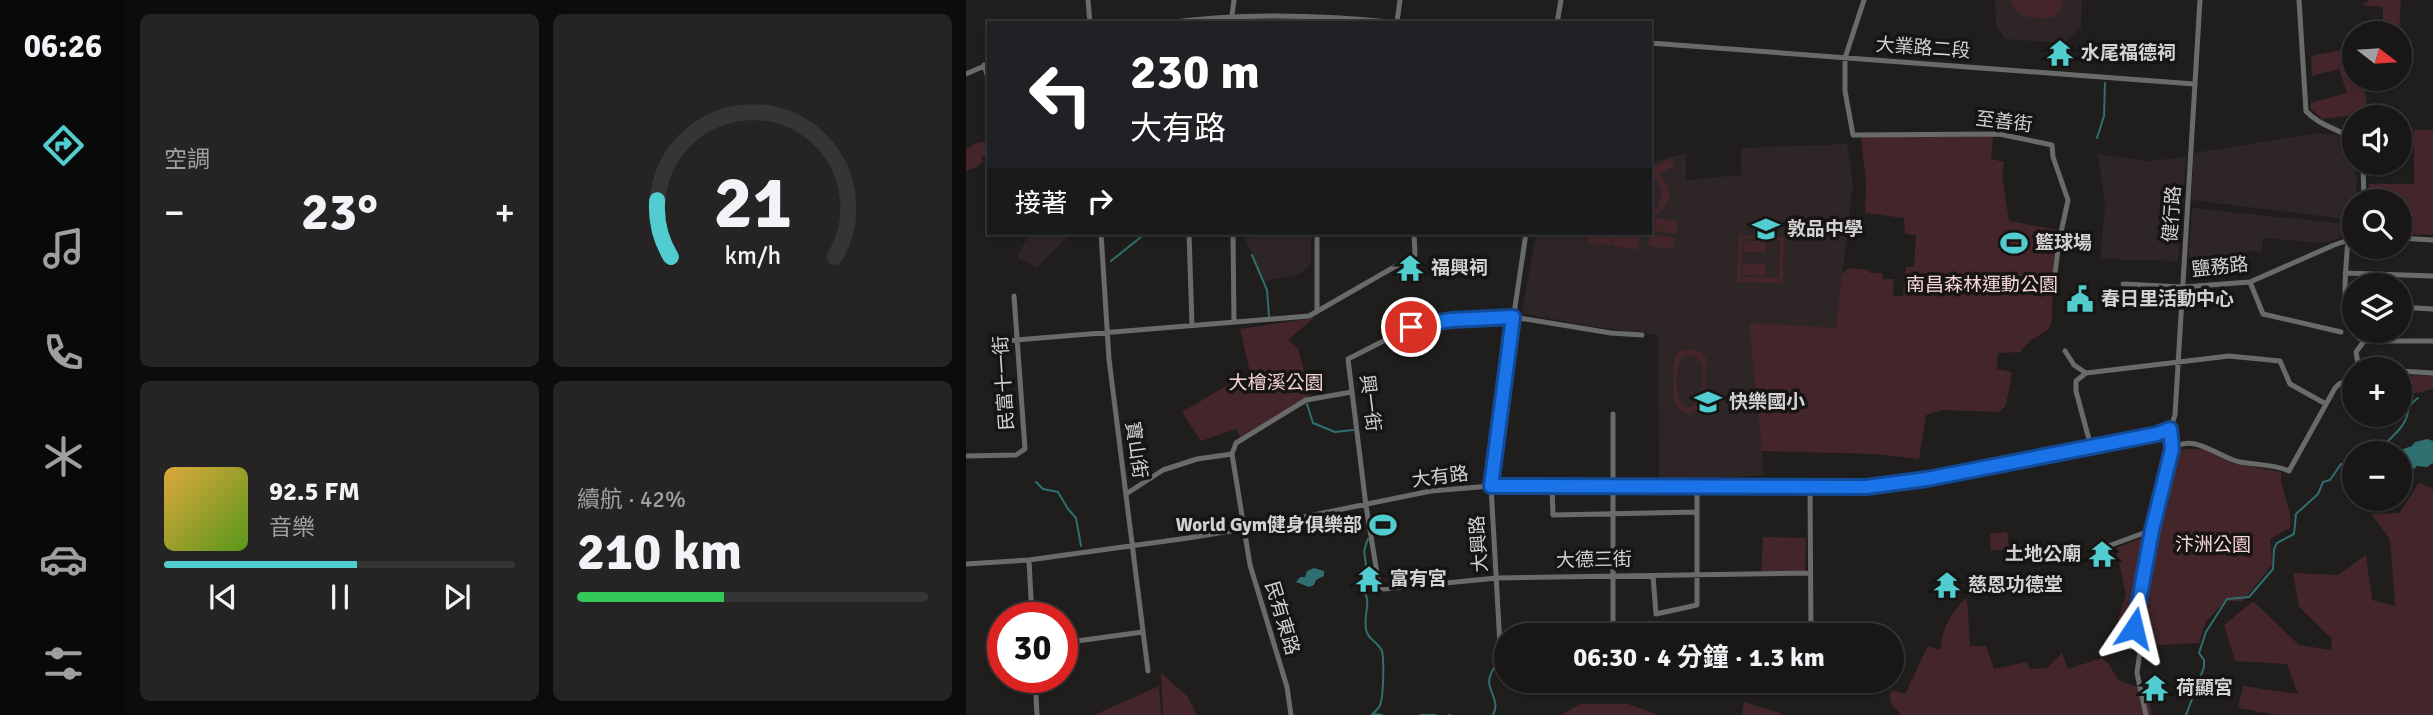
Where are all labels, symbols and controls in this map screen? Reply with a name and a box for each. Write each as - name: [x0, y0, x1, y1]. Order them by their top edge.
- north arrow: [2342, 21, 2412, 91]
- map controls: [2342, 21, 2412, 511]
- text: 06:26: [24, 27, 102, 66]
- street label: 大業路二段: [1875, 33, 1971, 63]
- temple icon: 水尾福德祠: [2045, 38, 2075, 68]
- place label: 水尾福德祠: [2081, 41, 2176, 65]
- text: 230 m: [1130, 42, 1260, 102]
- icon: left: [1015, 49, 1106, 140]
- button: sound: [2342, 105, 2412, 175]
- street label: 至善街: [1974, 107, 2034, 137]
- text: 大有路: [1130, 109, 1226, 148]
- icon: directions: [39, 121, 88, 170]
- text: 空調: [164, 145, 210, 174]
- text: 21: [713, 159, 792, 248]
- text: 23°: [301, 180, 378, 244]
- icon: right: [1081, 182, 1119, 220]
- street label: 健行路: [2158, 185, 2186, 243]
- text: 接著: [1015, 188, 1067, 220]
- text: −: [164, 189, 185, 236]
- text: +: [494, 189, 515, 236]
- button: search: [2342, 189, 2412, 259]
- school or university icon: 敦品中學: [1751, 214, 1781, 244]
- place label: 敦品中學: [1787, 217, 1863, 241]
- icon: music: [39, 224, 88, 273]
- sports icon: 籃球場: [1999, 228, 2029, 258]
- place label: 籃球場: [2035, 231, 2092, 255]
- text: km/h: [724, 239, 781, 270]
- street label: 鹽務路: [2190, 252, 2250, 282]
- temple icon: 福興祠: [1395, 253, 1425, 283]
- place label: 福興祠: [1431, 256, 1488, 280]
- park label: 南昌森林運動公園: [1906, 273, 2058, 297]
- button: layers: [2342, 273, 2412, 343]
- public building icon: 春日里活動中心: [2065, 284, 2095, 314]
- place label: 春日里活動中心: [2101, 287, 2234, 311]
- pin: [1381, 297, 1441, 357]
- icon: arrive: [1392, 308, 1430, 346]
- icon: phone: [39, 328, 88, 377]
- street label: 民富十一街: [989, 335, 1019, 431]
- button: +: [2342, 357, 2412, 427]
- park label: 大檜溪公園: [1228, 371, 1324, 395]
- street label: 興一街: [1355, 373, 1385, 433]
- school or university icon: 快樂國小: [1693, 387, 1723, 417]
- place label: 快樂國小: [1729, 390, 1805, 414]
- street label: 寶山街: [1120, 420, 1152, 480]
- icon: climate: [39, 432, 88, 481]
- button: −: [2342, 441, 2412, 511]
- street label: 大有路: [1410, 462, 1470, 492]
- text: 92.5 FM: [269, 476, 360, 508]
- text: 續航 · 42%: [577, 485, 686, 514]
- sports icon: World Gym健身俱樂部: [1368, 510, 1398, 540]
- text: 音樂: [269, 513, 315, 542]
- place label: World Gym健身俱樂部: [1176, 513, 1362, 537]
- street label: 大興路: [1465, 515, 1493, 573]
- text: 210 km: [577, 520, 742, 584]
- park label: 汴洲公園: [2175, 533, 2251, 557]
- icon: car: [39, 535, 88, 584]
- temple icon: 土地公廟: [2087, 539, 2117, 569]
- place label: 土地公廟: [2005, 542, 2081, 566]
- street label: 大德三街: [1556, 547, 1632, 573]
- temple icon: 富有宮: [1354, 564, 1384, 594]
- place label: 富有宮: [1390, 567, 1447, 591]
- temple icon: 慈恩功德堂: [1932, 570, 1962, 600]
- place label: 慈恩功德堂: [1968, 573, 2063, 597]
- icon: previous: [204, 578, 242, 616]
- icon: pause: [321, 578, 359, 616]
- icon: next: [438, 578, 476, 616]
- street label: 民有東路: [1259, 578, 1305, 658]
- position arrow: [2097, 591, 2171, 665]
- speed limit sign: 30: [987, 602, 1078, 693]
- icon: filters: [39, 639, 88, 688]
- text: 06:30 · 4 分鐘 · 1.3 km: [1573, 642, 1825, 674]
- temple icon: 荷顯宮: [2140, 673, 2170, 703]
- place label: 荷顯宮: [2176, 676, 2233, 700]

